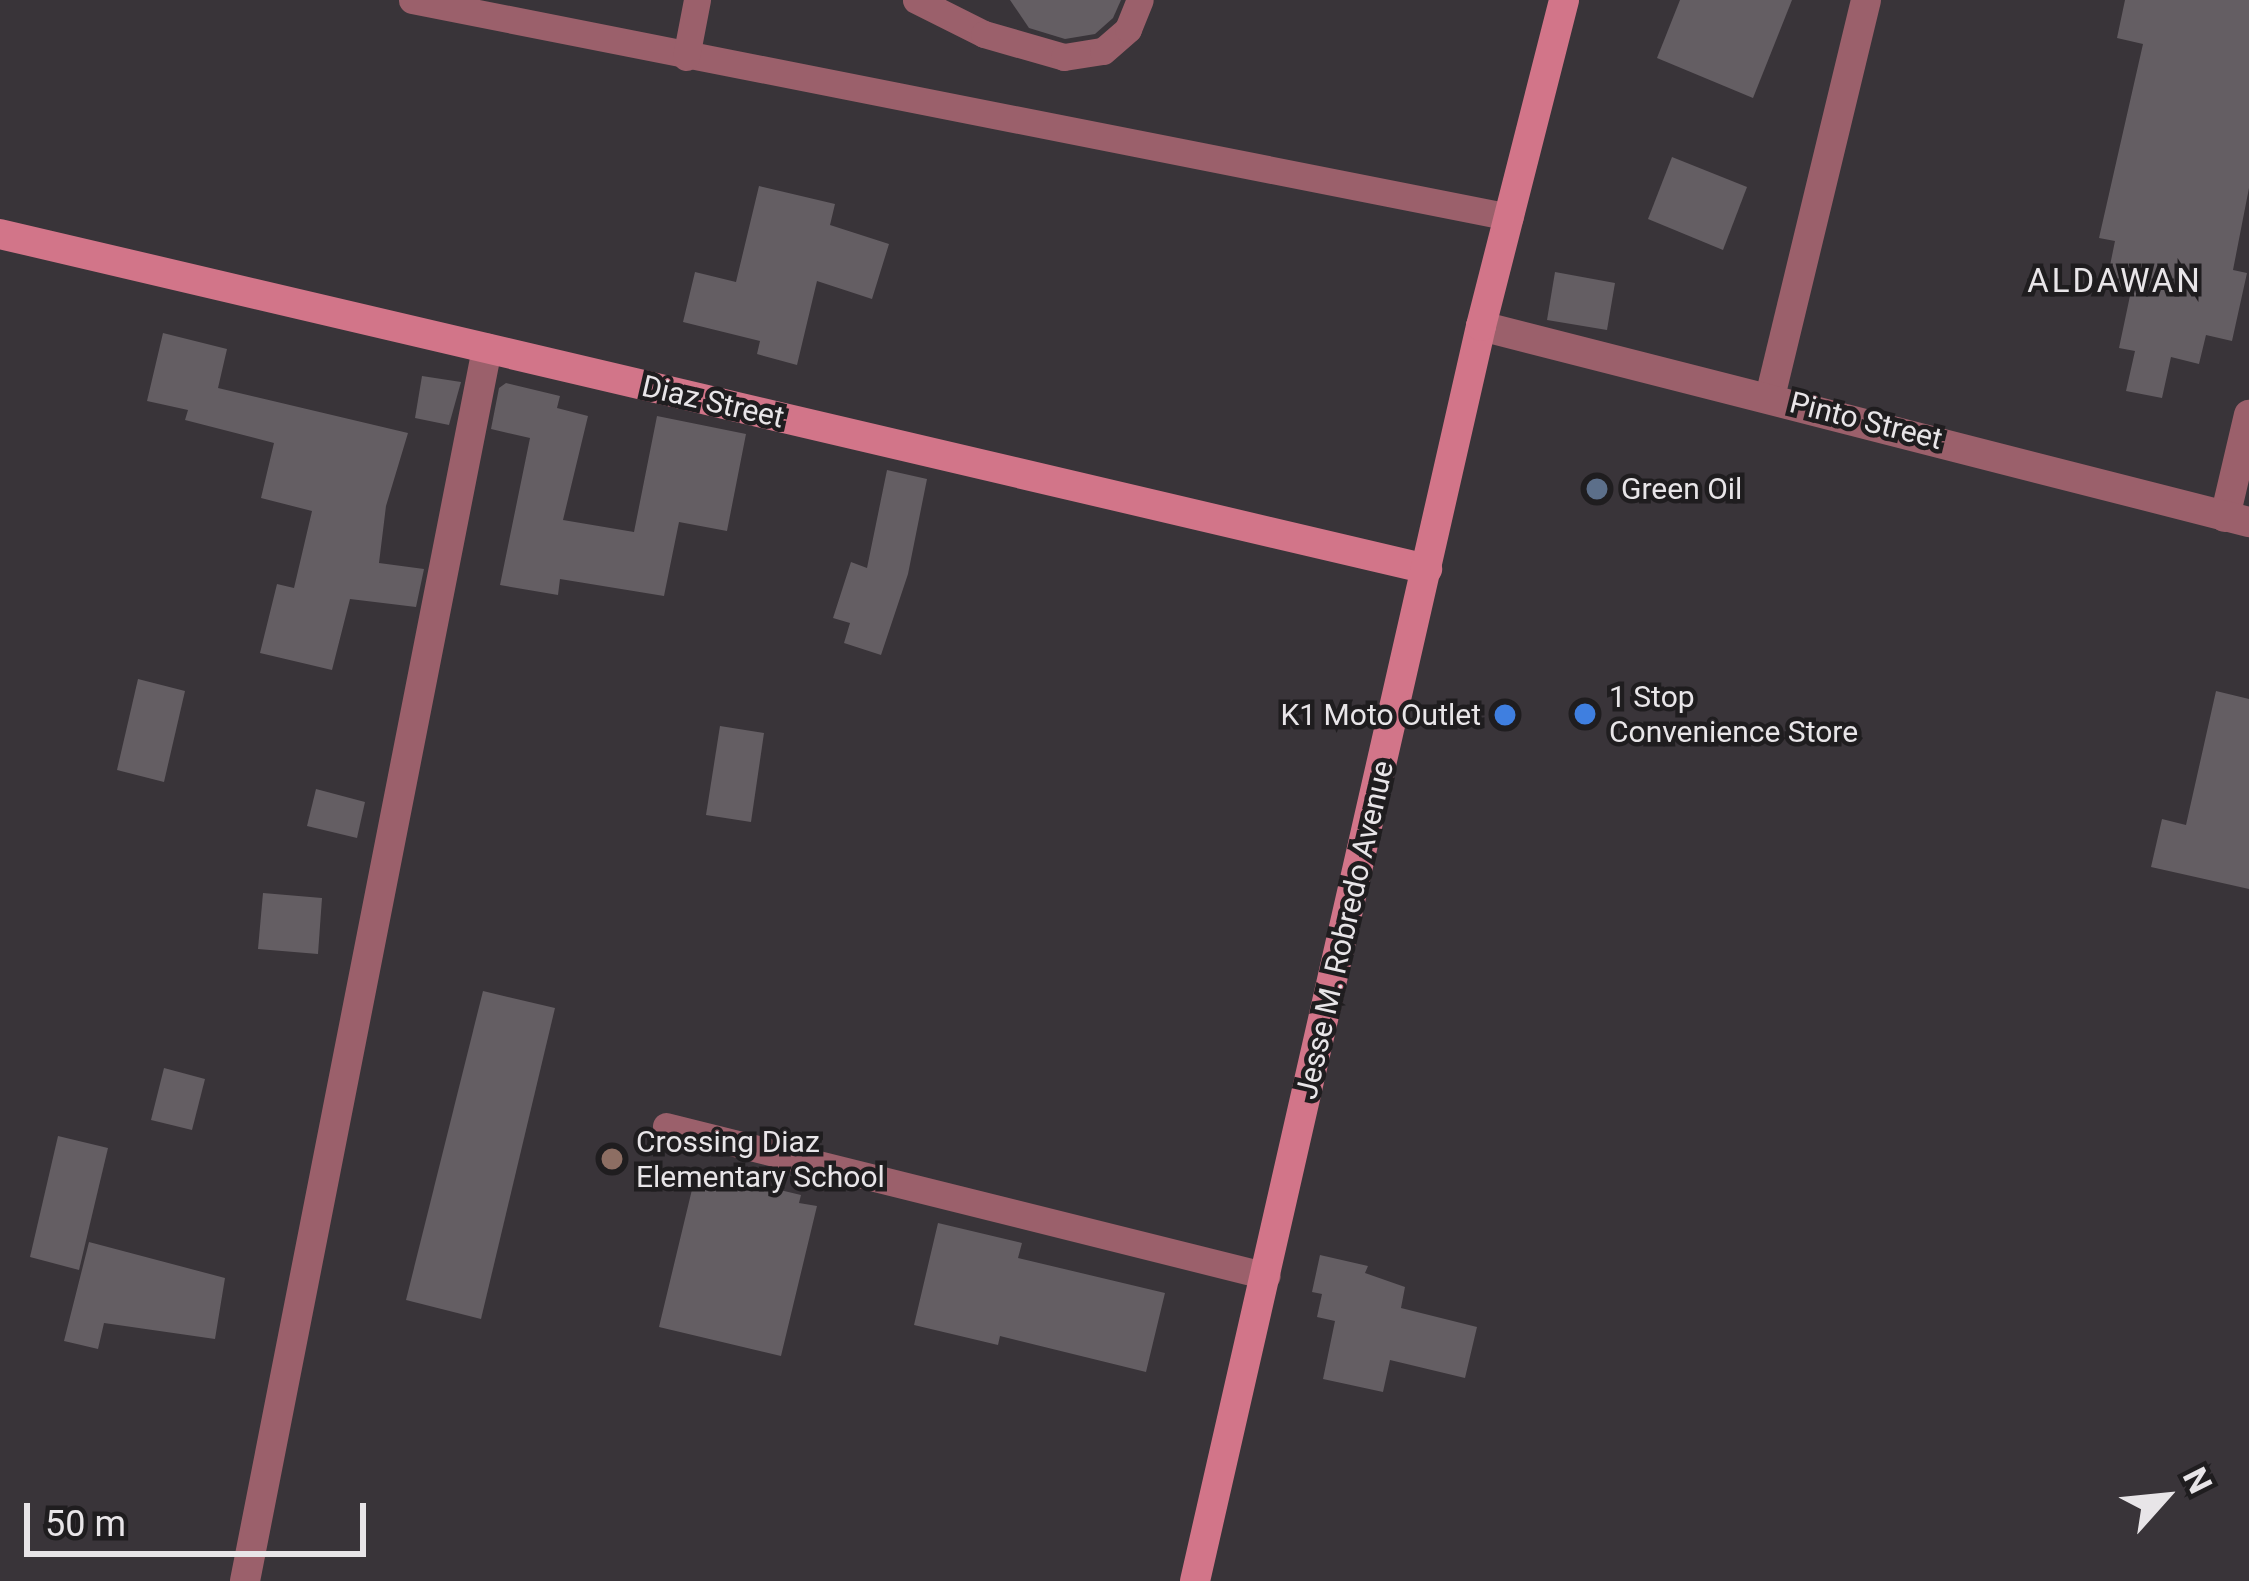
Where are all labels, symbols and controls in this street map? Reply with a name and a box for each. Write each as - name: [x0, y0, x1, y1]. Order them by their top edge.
- district label: ALDAWAN: [2027, 261, 2203, 301]
- street label: Diaz Street: [638, 368, 788, 436]
- street label: Pinto Street: [1786, 385, 1946, 457]
- place label: Green Oil: [1621, 471, 1742, 507]
- marker: Green Oil: [1584, 476, 1610, 502]
- place label: 1 Stop Convenience Store: [1609, 679, 1858, 750]
- place label: K1 Moto Outlet: [1280, 697, 1481, 733]
- marker: 1 Stop Convenience Store: [1572, 701, 1598, 727]
- marker: K1 Moto Outlet: [1492, 702, 1518, 728]
- street label: Jesse M. Robredo Avenue: [1289, 757, 1401, 1103]
- place label: Crossing Diaz Elementary School: [636, 1124, 885, 1194]
- marker: Crossing Diaz Elementary School: [599, 1146, 625, 1172]
- north arrow: [2105, 1437, 2225, 1557]
- text: N: [2175, 1461, 2220, 1500]
- scale bar: [30, 1479, 372, 1553]
- text: 50 m: [45, 1503, 126, 1545]

